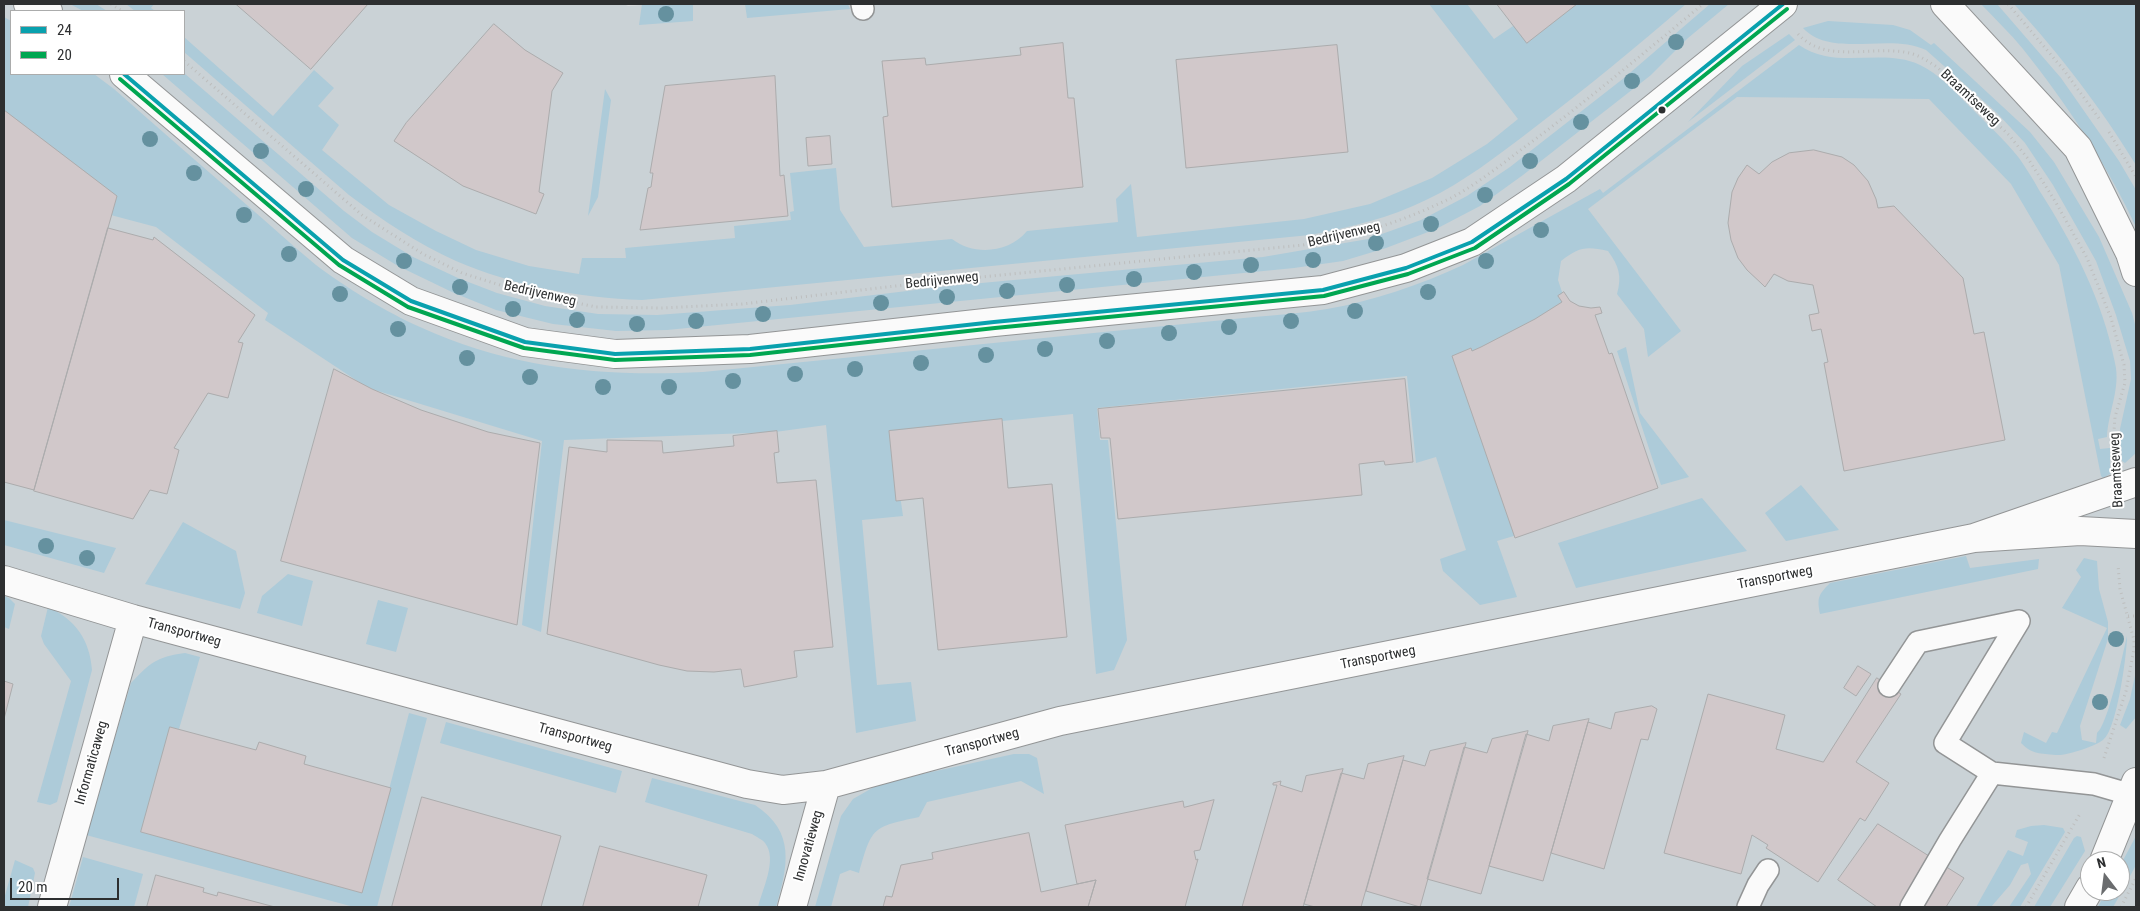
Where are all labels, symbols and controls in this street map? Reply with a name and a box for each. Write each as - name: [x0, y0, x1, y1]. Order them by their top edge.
- legend: [10, 10, 185, 75]
- text: 24: [57, 21, 72, 39]
- text: 20: [57, 46, 72, 64]
- street label: Braamtseweg: [1937, 66, 2003, 130]
- unlabelled marker: [1657, 105, 1667, 115]
- street label: Bedrijvenweg: [1306, 219, 1382, 251]
- street label: Bedrijvenweg: [905, 269, 979, 293]
- street label: Bedrijvenweg: [502, 278, 578, 310]
- street label: Braamtseweg: [2107, 432, 2127, 508]
- street label: Transportweg: [1736, 563, 1814, 593]
- street label: Transportweg: [145, 615, 223, 651]
- street label: Transportweg: [1339, 643, 1417, 673]
- street label: Informaticaweg: [72, 719, 112, 807]
- street label: Transportweg: [536, 720, 614, 756]
- street label: Transportweg: [943, 725, 1021, 761]
- street label: Innovatieweg: [791, 809, 827, 883]
- north arrow: [2080, 851, 2130, 901]
- text: N: [2095, 854, 2108, 871]
- scale bar: [12, 868, 121, 900]
- text: 20 m: [18, 878, 48, 896]

